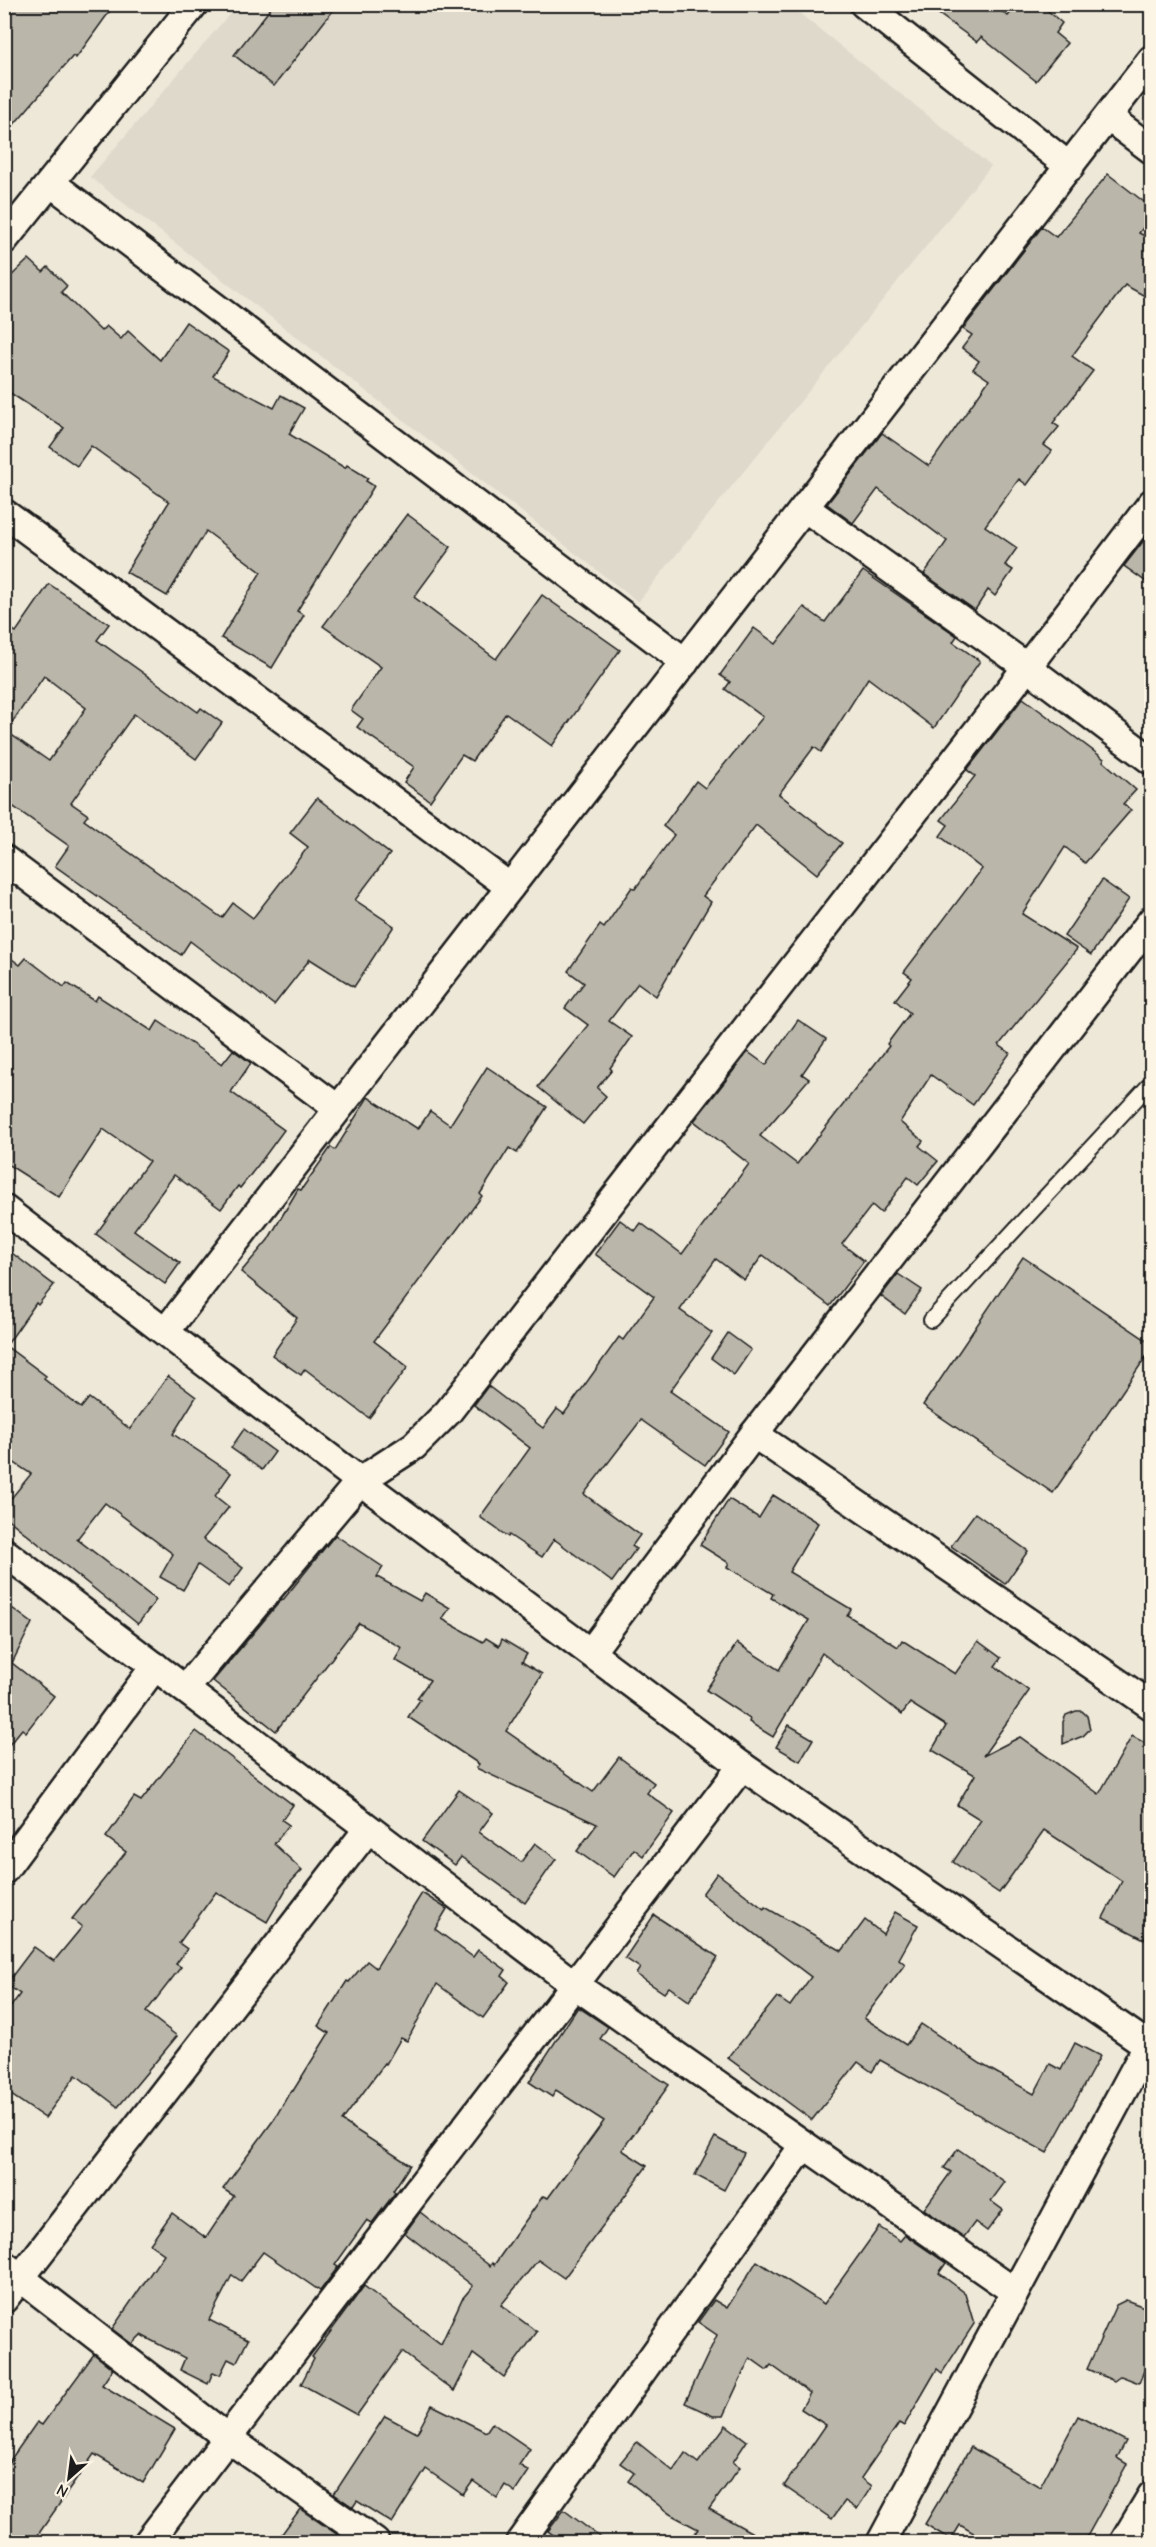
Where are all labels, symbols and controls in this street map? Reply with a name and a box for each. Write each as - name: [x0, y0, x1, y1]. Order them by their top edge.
- north arrow: [39, 2448, 99, 2508]
- text: N: [54, 2480, 71, 2501]

